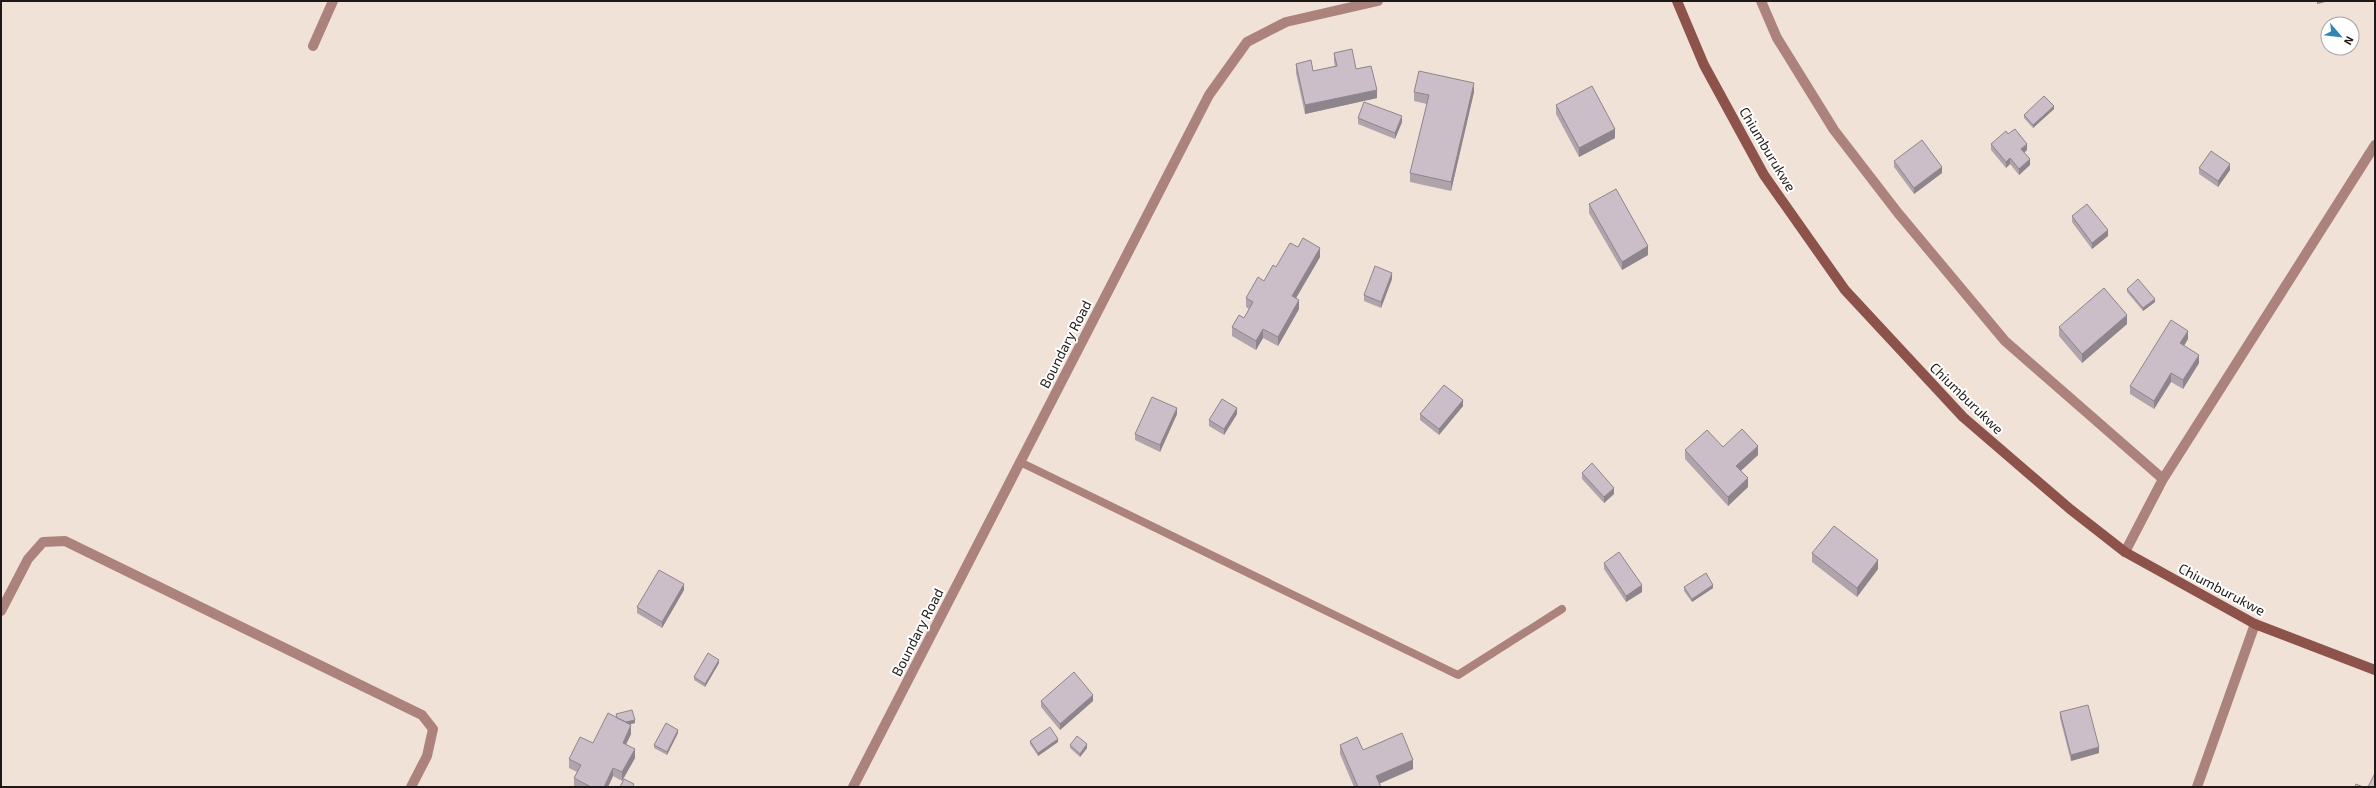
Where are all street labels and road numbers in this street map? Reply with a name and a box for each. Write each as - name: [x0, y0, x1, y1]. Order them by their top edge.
- street label: Chiumburukwe: [1736, 104, 1800, 194]
- street label: Boundary Road: [1036, 297, 1094, 391]
- street label: Chiumburukwe: [1927, 359, 2007, 437]
- street label: Chiumburukwe: [2176, 559, 2268, 619]
- street label: Boundary Road: [888, 585, 946, 679]

